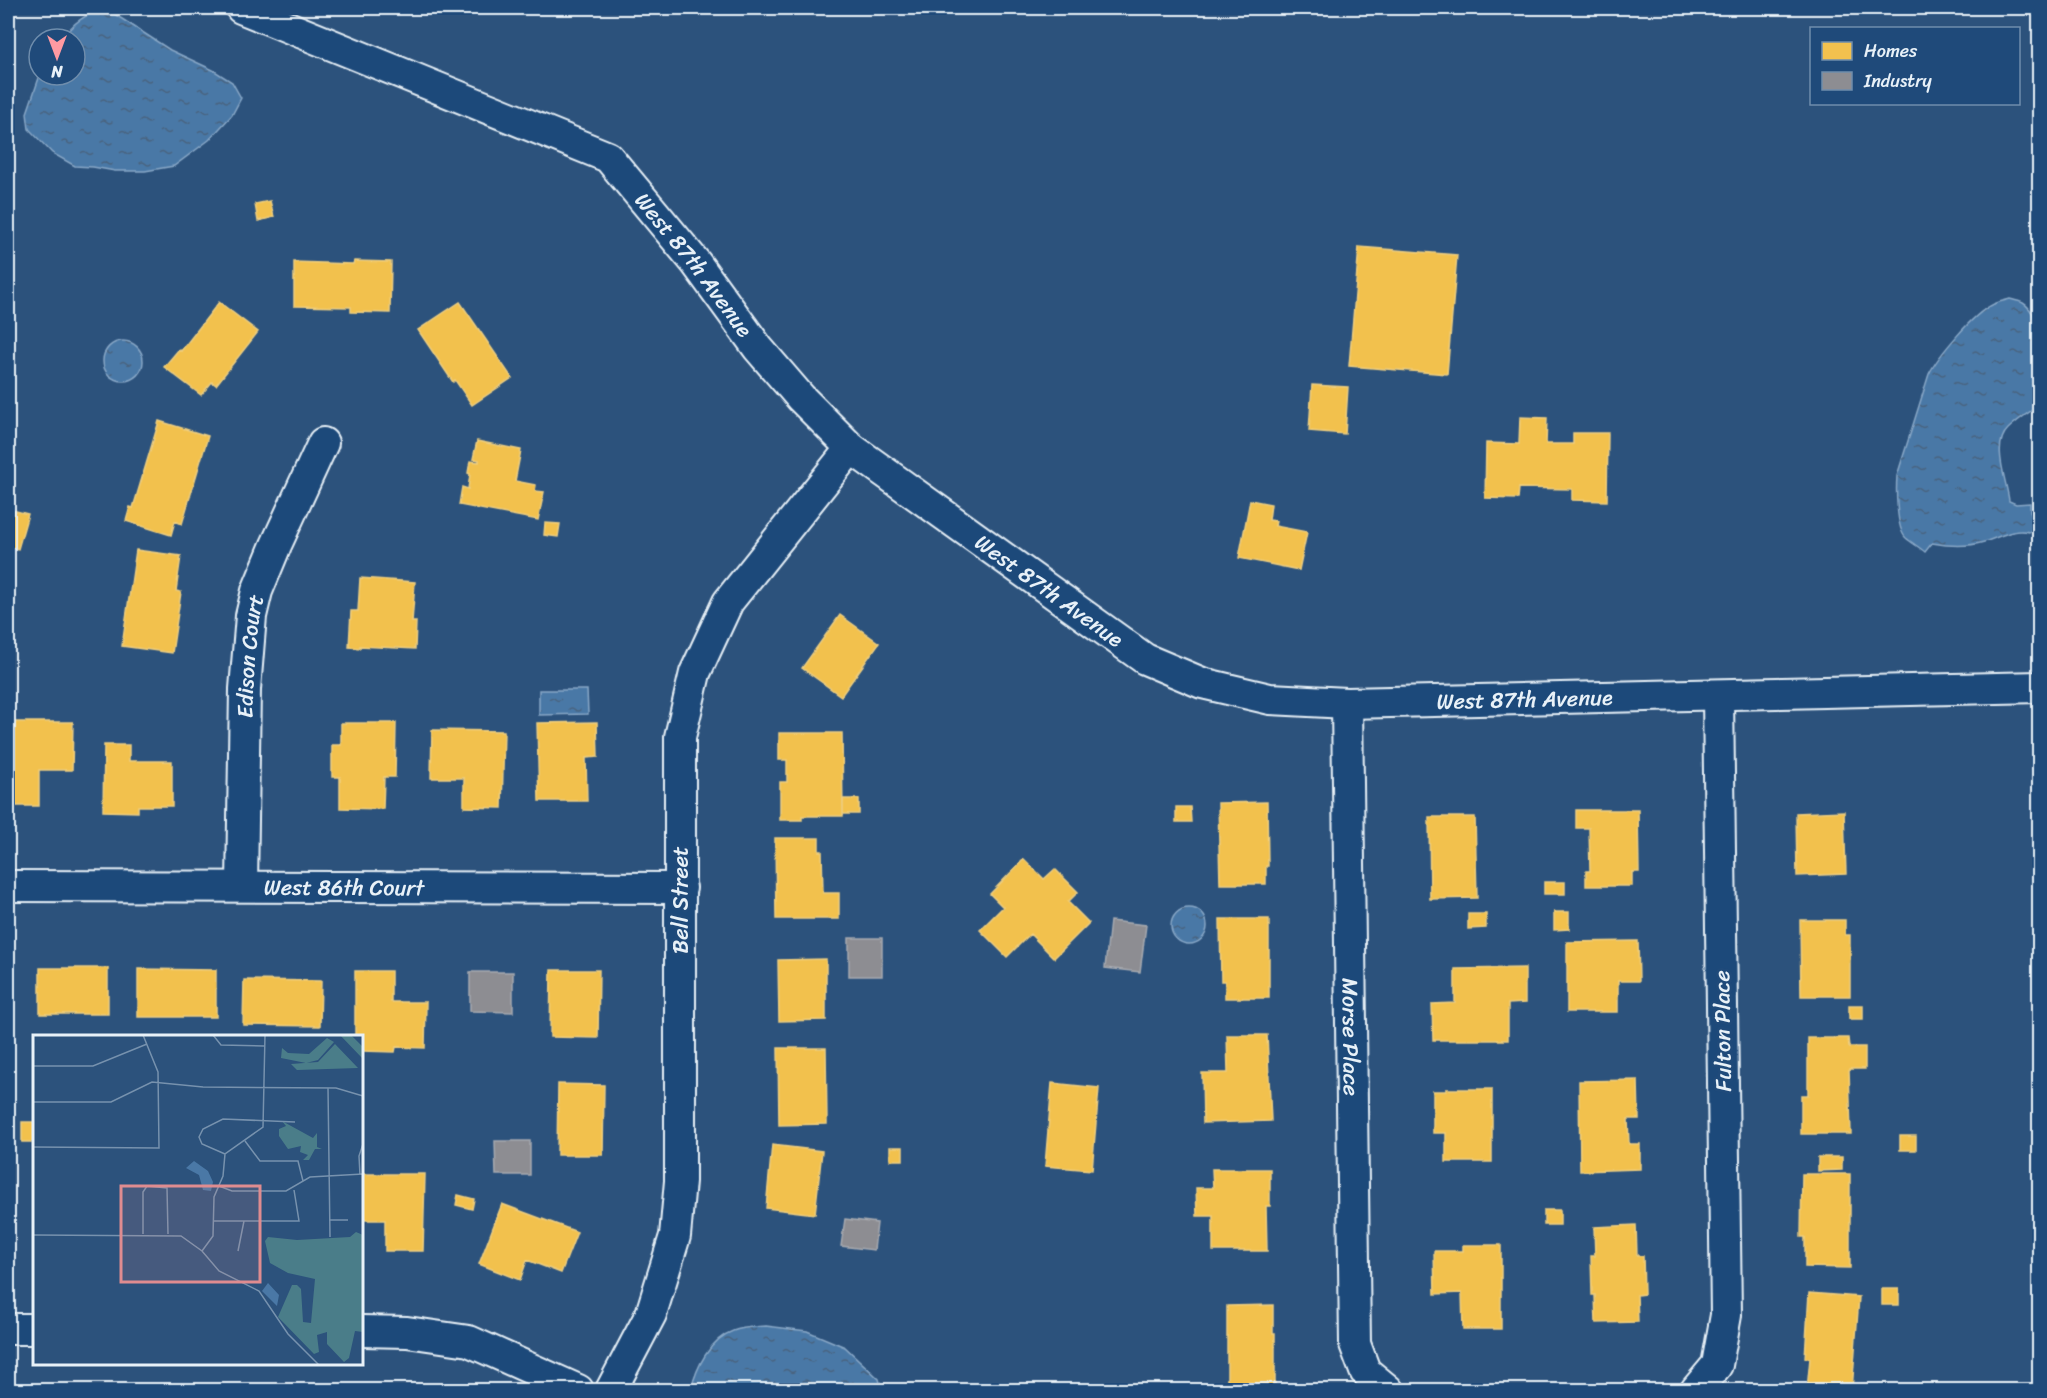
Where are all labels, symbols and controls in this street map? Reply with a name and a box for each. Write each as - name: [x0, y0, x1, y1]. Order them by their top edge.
- north arrow: [27, 27, 87, 87]
- legend: [1810, 27, 2020, 105]
- text: Homes: [1864, 35, 1918, 67]
- text: N: [51, 57, 64, 86]
- text: Industry: [1863, 65, 1933, 97]
- street label: West 87th Avenue: [624, 183, 764, 346]
- street label: West 87th Avenue: [966, 524, 1132, 658]
- street label: Edison Court: [226, 590, 276, 718]
- street label: West 87th Avenue: [1436, 678, 1613, 721]
- street label: Bell Street: [661, 846, 700, 954]
- street label: West 86th Court: [264, 868, 425, 907]
- street label: Fulton Place: [1702, 970, 1743, 1092]
- street label: Morse Place: [1330, 978, 1371, 1096]
- inset map: [33, 1035, 363, 1365]

